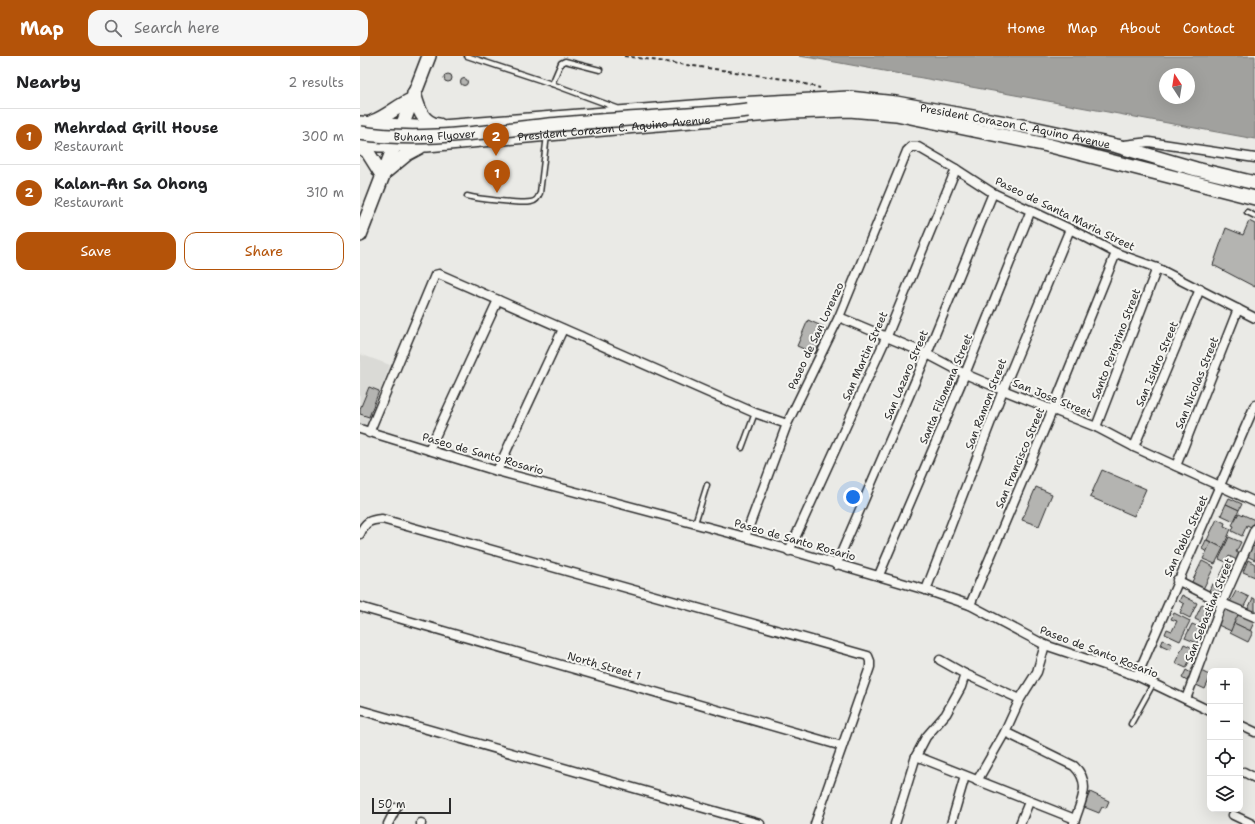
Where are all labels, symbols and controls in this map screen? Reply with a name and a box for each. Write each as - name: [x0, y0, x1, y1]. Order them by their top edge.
- search box: [88, 10, 368, 46]
- text: Map: [20, 16, 64, 41]
- icon: search: [102, 17, 124, 39]
- text: Search here: [134, 18, 220, 38]
- text: Home: [1007, 19, 1046, 37]
- text: Map: [1068, 19, 1098, 37]
- text: About: [1120, 19, 1161, 37]
- text: Contact: [1183, 19, 1235, 37]
- north arrow: [1159, 68, 1195, 104]
- text: Nearby: [16, 71, 81, 93]
- text: 2 results: [288, 74, 344, 91]
- street label: President Corazon C. Aquino Avenue: [919, 100, 1112, 152]
- street label: President Corazon C. Aquino Avenue: [517, 112, 711, 144]
- text: Mehrdad Grill House: [54, 118, 219, 138]
- pin: 2: [483, 123, 509, 156]
- street label: Buhang Flyover: [393, 126, 477, 144]
- text: 1: [26, 128, 32, 145]
- text: 300 m: [301, 128, 344, 145]
- text: Restaurant: [54, 138, 124, 155]
- pin: 1: [484, 160, 510, 193]
- text: Kalan-An Sa Ohong: [54, 174, 207, 194]
- street label: Paseo de Santa Maria Street: [993, 174, 1138, 255]
- text: 2: [24, 184, 34, 201]
- text: 310 m: [306, 184, 344, 201]
- text: Restaurant: [54, 194, 124, 211]
- button: Save: [16, 232, 176, 270]
- button: Share: [184, 232, 344, 270]
- street label: Paseo de San Lorenzo: [784, 279, 848, 392]
- street label: Santo Perigrino Street: [1088, 286, 1144, 402]
- street label: San Martin Street: [839, 309, 891, 403]
- street label: San Isidro Street: [1132, 319, 1182, 409]
- street label: San Lazaro Street: [880, 328, 932, 422]
- street label: Santa Filomena Street: [916, 331, 976, 447]
- street label: San Nicolas Street: [1172, 334, 1222, 431]
- street label: San Ramon Street: [962, 356, 1010, 452]
- street label: San Jose Street: [1010, 375, 1094, 421]
- street label: San Francisco Street: [992, 405, 1048, 511]
- street label: Paseo de Santo Rosario: [420, 429, 546, 479]
- your location: [843, 487, 863, 507]
- street label: San Pablo Street: [1161, 493, 1212, 579]
- street label: Paseo de Santo Rosario: [732, 515, 858, 565]
- street label: San Sebastian Street: [1181, 556, 1237, 664]
- street label: Paseo de Santo Rosario: [1038, 622, 1161, 682]
- street label: North Street 1: [566, 648, 642, 684]
- map controls: [1207, 668, 1243, 812]
- button: +: [1207, 668, 1243, 704]
- button: −: [1207, 704, 1243, 740]
- button: locate: [1207, 740, 1243, 776]
- button: layers: [1207, 776, 1243, 812]
- scale bar: [372, 796, 451, 815]
- text: 50 m: [378, 797, 406, 812]

